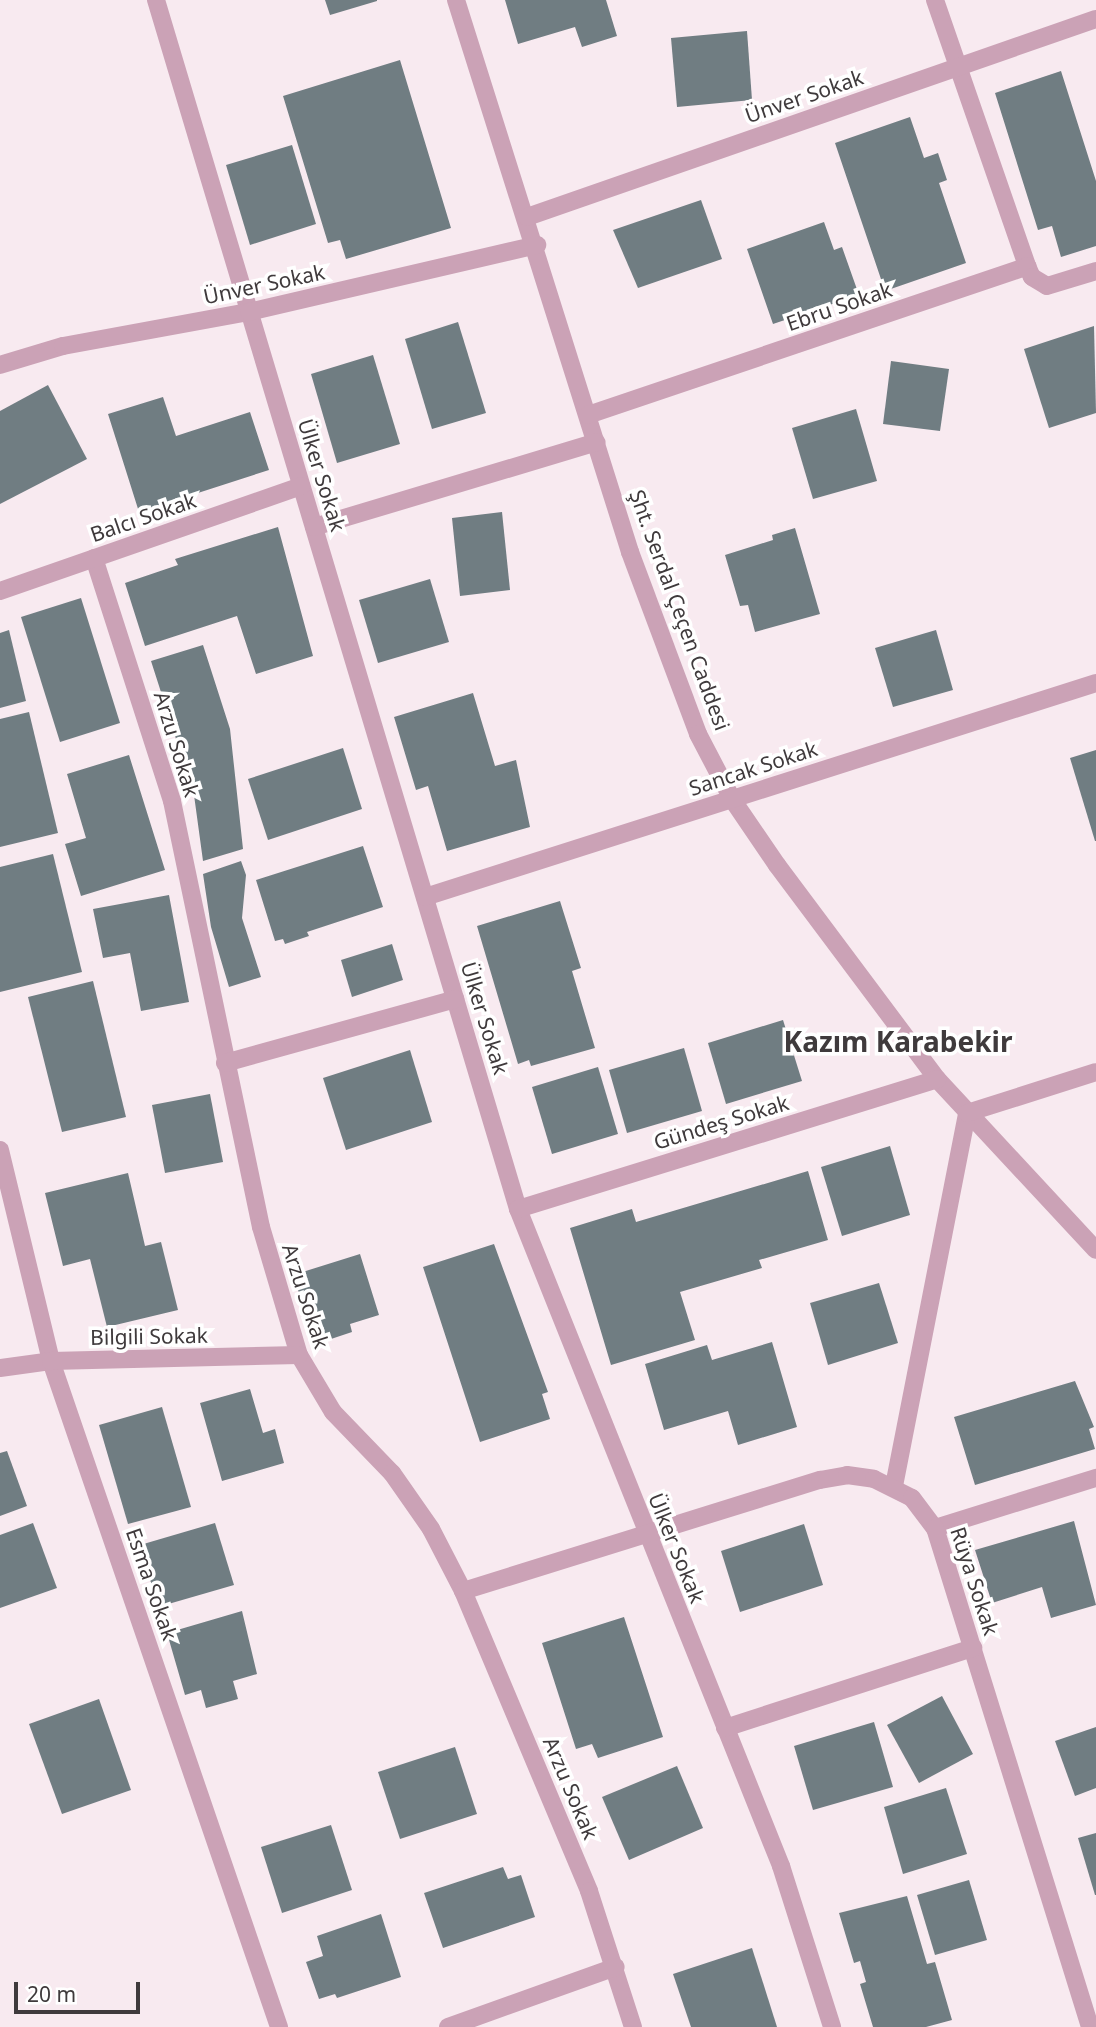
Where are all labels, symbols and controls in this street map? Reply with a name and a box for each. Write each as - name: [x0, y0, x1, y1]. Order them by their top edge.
- street label: Ünver Sokak: [742, 64, 866, 128]
- street label: Ünver Sokak: [201, 259, 327, 309]
- street label: Ebru Sokak: [783, 276, 895, 336]
- street label: Ülker Sokak: [293, 416, 351, 534]
- street label: Şht. Serdal Çeçen Caddesi: [625, 486, 735, 734]
- street label: Balcı Sokak: [87, 487, 199, 547]
- street label: Arzu Sokak: [149, 688, 205, 800]
- street label: Sancak Sokak: [686, 735, 820, 801]
- street label: Ülker Sokak: [456, 959, 514, 1077]
- district label: Kazım Karabekir: [784, 1024, 1012, 1058]
- street label: Gündeş Sokak: [650, 1089, 792, 1155]
- street label: Arzu Sokak: [277, 1240, 335, 1352]
- street label: Bilgili Sokak: [90, 1322, 208, 1350]
- street label: Ülker Sokak: [644, 1489, 710, 1607]
- street label: Rüya Sokak: [946, 1524, 1004, 1638]
- street label: Esma Sokak: [121, 1525, 183, 1643]
- street label: Arzu Sokak: [538, 1733, 604, 1843]
- scale bar: [18, 1968, 144, 2012]
- text: 20 m: [27, 1980, 76, 2008]

